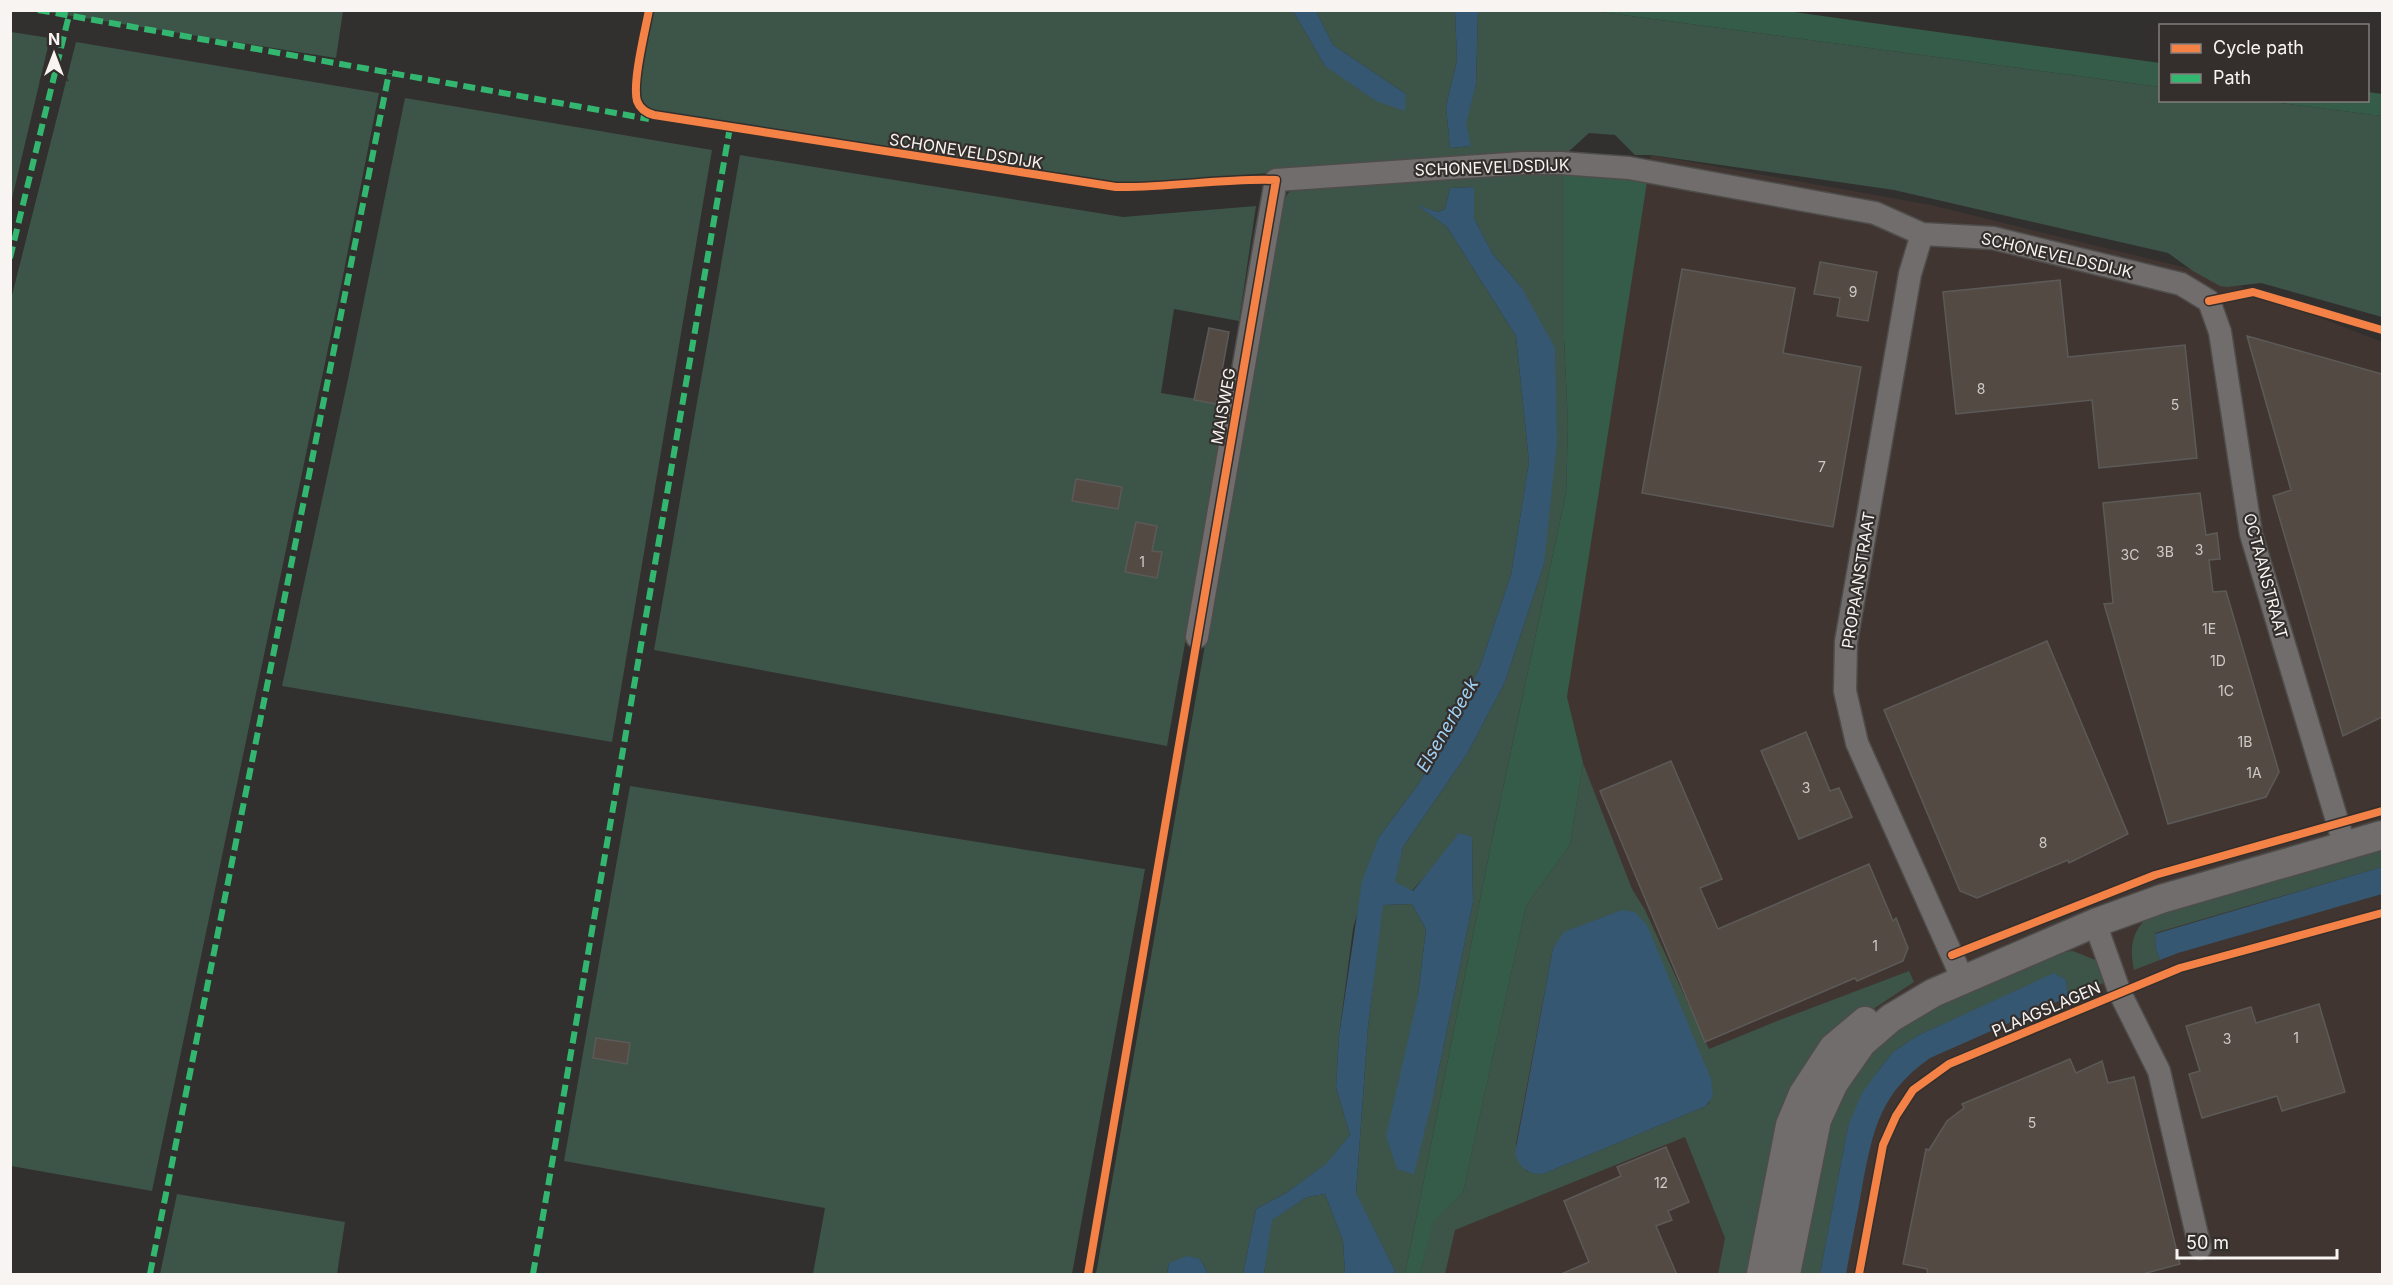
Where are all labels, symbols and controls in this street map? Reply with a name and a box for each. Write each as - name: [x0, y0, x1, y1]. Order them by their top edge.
- north arrow: [24, 24, 84, 84]
- legend: [2159, 24, 2369, 102]
- text: N: [48, 29, 60, 49]
- text: Cycle path: [2213, 37, 2304, 58]
- text: Path: [2213, 67, 2251, 88]
- street label: SCHONEVELDSDIJK: [888, 129, 1044, 173]
- street label: SCHONEVELDSDIJK: [1414, 154, 1570, 180]
- street label: SCHONEVELDSDIJK: [1979, 228, 2135, 282]
- house number: 9: [1849, 283, 1857, 300]
- street label: MAISWEG: [1206, 366, 1240, 446]
- house number: 8: [1977, 380, 1985, 397]
- house number: 5: [2171, 396, 2179, 413]
- house number: 7: [1818, 458, 1826, 475]
- street label: PROPAANSTRAAT: [1837, 510, 1879, 650]
- street label: OCTAANSTRAAT: [2240, 511, 2292, 641]
- house number: 3: [2195, 541, 2203, 558]
- house number: 3B: [2156, 543, 2174, 560]
- house number: 3C: [2121, 546, 2139, 563]
- house number: 1: [1139, 553, 1145, 570]
- house number: 1E: [2202, 620, 2216, 637]
- house number: 1D: [2210, 652, 2226, 669]
- water label: Elsenerbeek: [1412, 673, 1483, 776]
- house number: 1C: [2218, 682, 2234, 699]
- house number: 1B: [2238, 733, 2252, 750]
- house number: 1A: [2246, 764, 2262, 781]
- house number: 3: [1802, 779, 1810, 796]
- house number: 8: [2039, 834, 2047, 851]
- house number: 1: [1872, 937, 1878, 954]
- street label: PLAAGSLAGEN: [1989, 977, 2103, 1041]
- house number: 1: [2293, 1029, 2299, 1046]
- house number: 3: [2223, 1030, 2231, 1047]
- house number: 5: [2028, 1114, 2036, 1131]
- house number: 12: [1654, 1174, 1668, 1191]
- scale bar: [2177, 1222, 2338, 1260]
- text: 50 m: [2186, 1232, 2229, 1253]

